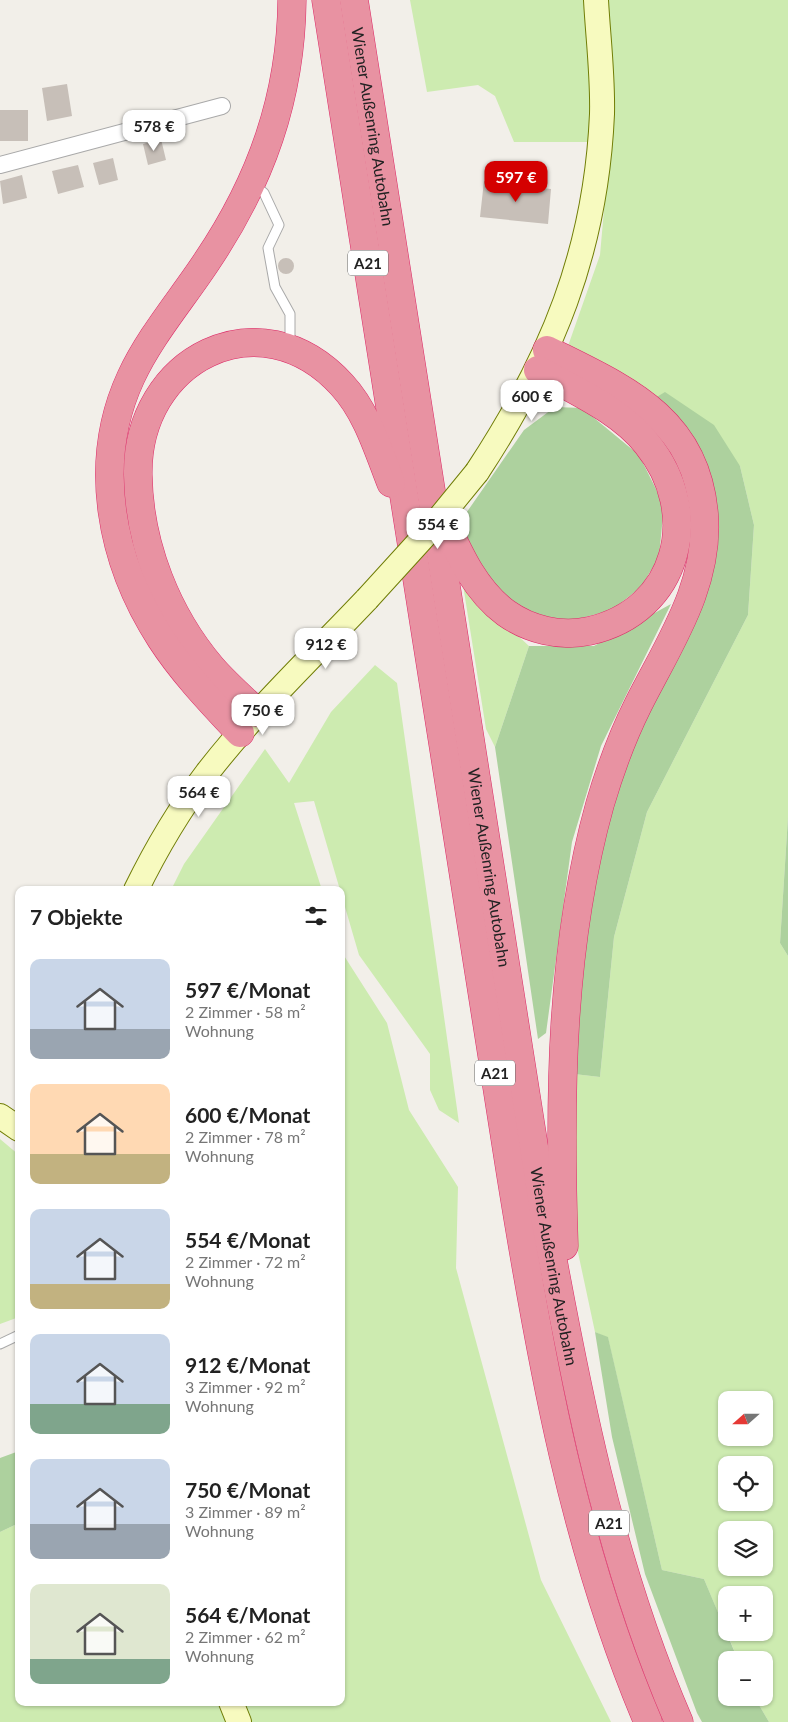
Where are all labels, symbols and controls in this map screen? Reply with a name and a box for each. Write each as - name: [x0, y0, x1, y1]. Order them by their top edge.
- street label: Wiener Außenring Autobahn: [349, 26, 399, 227]
- pin: 578 €: [119, 110, 189, 152]
- text: 578 €: [133, 116, 175, 135]
- pin: 597 €: [481, 160, 551, 203]
- text: 597 €: [495, 167, 537, 186]
- road number: A21: [348, 250, 388, 276]
- pin: 600 €: [497, 380, 567, 422]
- text: 600 €: [511, 386, 553, 405]
- pin: 554 €: [403, 508, 473, 550]
- text: 554 €: [417, 514, 459, 533]
- pin: 912 €: [291, 628, 361, 670]
- text: 912 €: [305, 634, 347, 653]
- pin: 750 €: [228, 694, 298, 736]
- text: 750 €: [242, 700, 284, 719]
- street label: Wiener Außenring Autobahn: [465, 767, 515, 968]
- pin: 564 €: [164, 776, 234, 818]
- text: 564 €: [178, 782, 220, 801]
- icon: filters: [302, 902, 330, 930]
- text: 7 Objekte: [30, 904, 123, 929]
- text: 597 €/Monat: [185, 977, 310, 1002]
- icon: home: [70, 979, 130, 1039]
- text: 2 Zimmer · 58 m²: [185, 1002, 306, 1021]
- text: Wohnung: [185, 1021, 254, 1040]
- road number: A21: [475, 1060, 515, 1086]
- text: 600 €/Monat: [185, 1102, 310, 1127]
- icon: home: [70, 1104, 130, 1164]
- text: 2 Zimmer · 78 m²: [185, 1127, 306, 1146]
- text: Wohnung: [185, 1146, 254, 1165]
- street label: Wiener Außenring Autobahn: [528, 1166, 582, 1367]
- text: 554 €/Monat: [185, 1227, 310, 1252]
- icon: home: [70, 1229, 130, 1289]
- text: 2 Zimmer · 72 m²: [185, 1252, 306, 1271]
- text: Wohnung: [185, 1271, 254, 1290]
- text: 912 €/Monat: [185, 1352, 310, 1377]
- icon: home: [70, 1354, 130, 1414]
- text: 3 Zimmer · 92 m²: [185, 1377, 306, 1396]
- north arrow: [718, 1391, 772, 1446]
- map controls: [718, 1391, 773, 1706]
- text: Wohnung: [185, 1396, 254, 1415]
- button: locate: [718, 1456, 773, 1511]
- text: 750 €/Monat: [185, 1477, 310, 1502]
- icon: home: [70, 1479, 130, 1539]
- text: 3 Zimmer · 89 m²: [185, 1502, 306, 1521]
- road number: A21: [589, 1510, 629, 1536]
- text: Wohnung: [185, 1521, 254, 1540]
- button: layers: [718, 1521, 773, 1576]
- button: +: [718, 1586, 773, 1641]
- text: 564 €/Monat: [185, 1602, 310, 1627]
- icon: home: [70, 1604, 130, 1664]
- text: 2 Zimmer · 62 m²: [185, 1627, 306, 1646]
- text: Wohnung: [185, 1646, 254, 1665]
- button: −: [718, 1651, 773, 1706]

